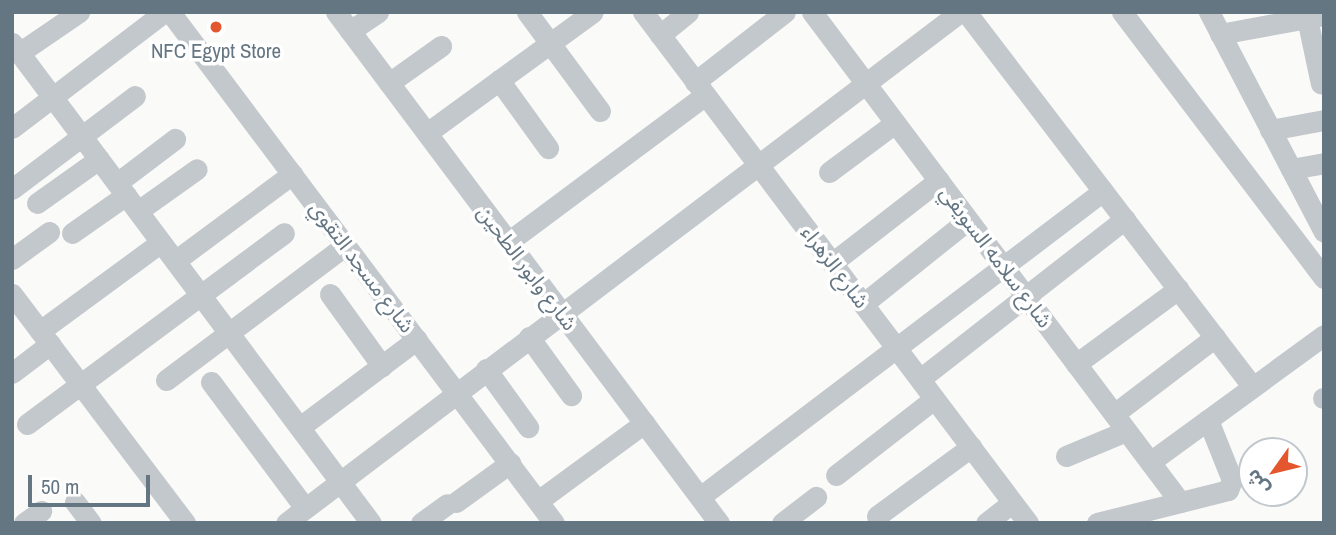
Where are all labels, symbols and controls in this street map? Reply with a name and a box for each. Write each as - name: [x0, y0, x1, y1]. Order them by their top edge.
- marker: NFC Egypt Store: [208, 19, 224, 35]
- place label: NFC Egypt Store: [151, 38, 281, 64]
- street label: شارع سلامه السويفي: [934, 181, 1058, 333]
- street label: شارع مسجد التقوي: [304, 196, 420, 338]
- street label: شارع وابور الطحين: [472, 200, 582, 336]
- street label: شارع الزهراء: [796, 221, 874, 313]
- north arrow: [1238, 437, 1308, 507]
- scale bar: [32, 462, 154, 506]
- text: ش: [1239, 465, 1275, 501]
- text: 50 m: [41, 472, 79, 501]

